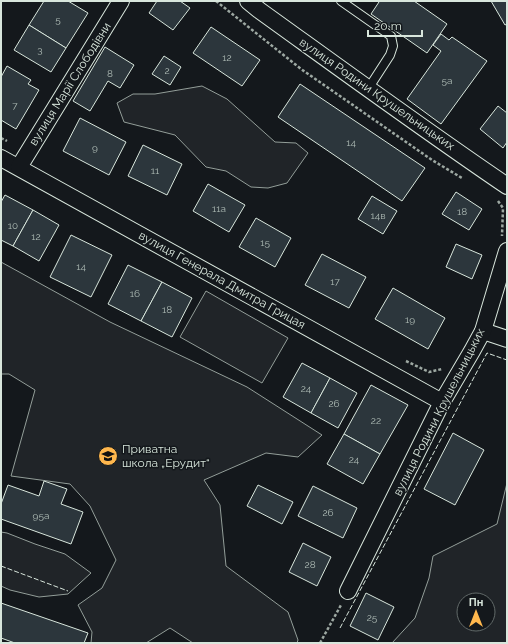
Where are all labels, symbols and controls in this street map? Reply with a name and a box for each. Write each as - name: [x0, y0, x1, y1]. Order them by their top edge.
- scale bar: [368, 12, 422, 38]
- house number: 5: [55, 14, 61, 25]
- text: 20 m: [374, 19, 402, 33]
- street label: вулиця Марії Слободівни: [26, 20, 114, 148]
- street label: вулиця Родини Крушельницьких: [297, 35, 457, 153]
- house number: 3: [37, 44, 43, 55]
- house number: 12: [222, 52, 232, 63]
- house number: 2: [164, 65, 170, 76]
- house number: 8: [107, 68, 113, 79]
- house number: 5а: [442, 75, 452, 86]
- house number: 7: [12, 100, 18, 111]
- house number: 14: [346, 137, 356, 148]
- house number: 9: [92, 142, 98, 153]
- house number: 11: [151, 165, 160, 176]
- house number: 11а: [212, 203, 226, 214]
- house number: 18: [457, 206, 467, 217]
- house number: 14в: [370, 210, 386, 221]
- house number: 10: [8, 220, 18, 231]
- street label: вулиця Генерала Дмитра Грицая: [136, 228, 308, 332]
- house number: 12: [31, 231, 41, 242]
- house number: 15: [260, 237, 270, 248]
- house number: 14: [76, 261, 86, 272]
- house number: 17: [330, 276, 340, 287]
- house number: 16: [130, 288, 140, 299]
- house number: 18: [162, 304, 172, 315]
- house number: 19: [405, 314, 415, 325]
- street label: вулиця Родини Крушельницьких: [391, 326, 487, 498]
- house number: 24: [301, 383, 312, 394]
- house number: 26: [328, 398, 340, 409]
- house number: 22: [371, 415, 381, 426]
- place label: Приватна школа „Ерудит“: [122, 442, 210, 470]
- school or university icon: Приватна школа „Ерудит“: [97, 445, 119, 467]
- house number: 24: [349, 454, 360, 465]
- house number: 26: [322, 507, 334, 518]
- house number: 95а: [33, 510, 49, 521]
- house number: 28: [304, 559, 316, 570]
- north arrow: [456, 592, 496, 632]
- text: Пн: [469, 596, 483, 609]
- house number: 25: [367, 612, 378, 623]

